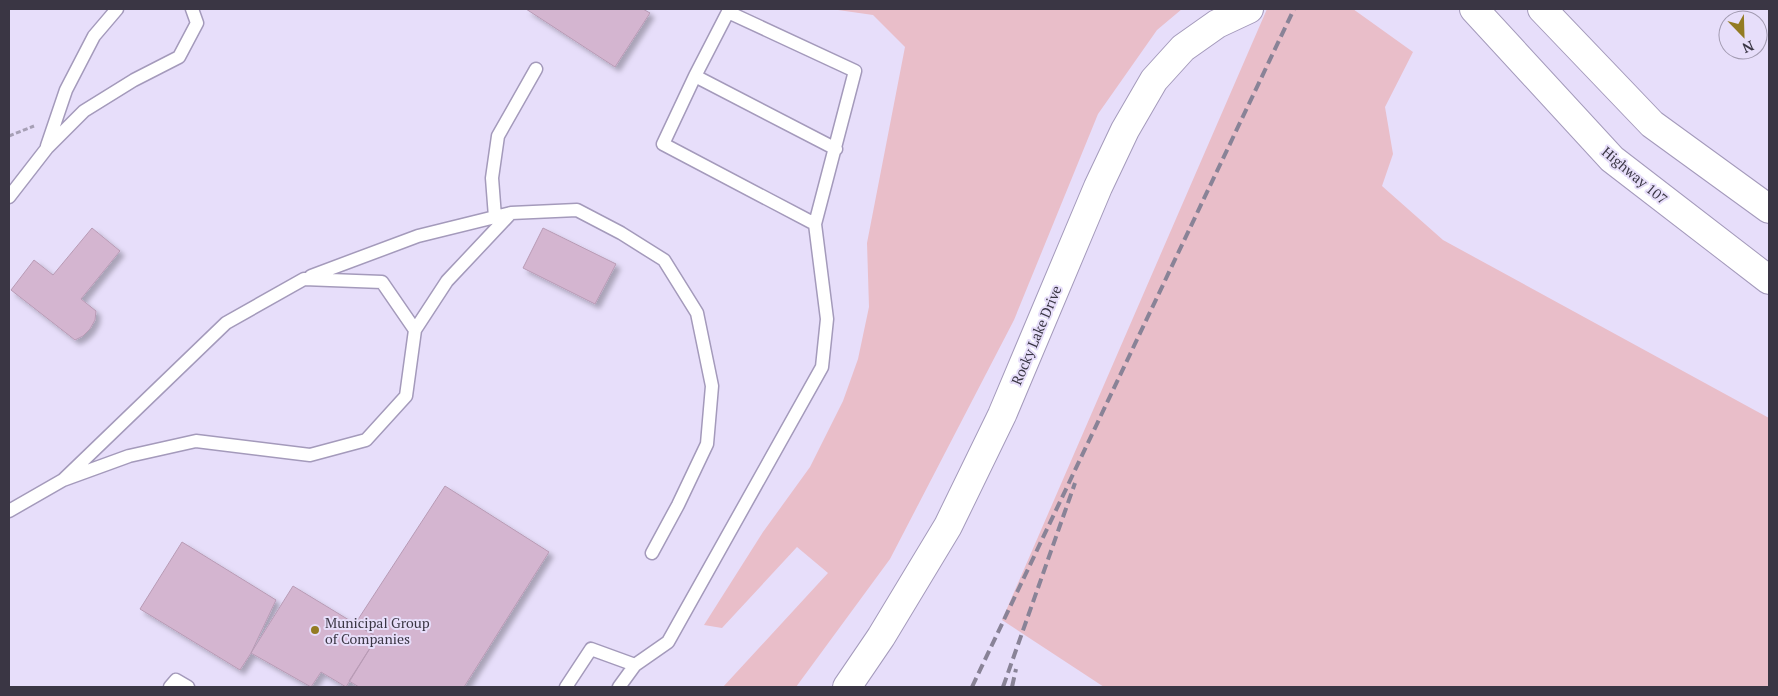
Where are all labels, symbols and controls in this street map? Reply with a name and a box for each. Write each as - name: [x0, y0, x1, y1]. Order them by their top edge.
- north arrow: [1718, 10, 1768, 60]
- text: N: [1739, 37, 1757, 58]
- street label: Highway 107: [1598, 142, 1672, 208]
- street label: Rocky Lake Drive: [1006, 282, 1066, 388]
- place label: Municipal Group of Companies: [325, 613, 430, 648]
- marker: Municipal Group of Companies: [309, 624, 321, 636]

